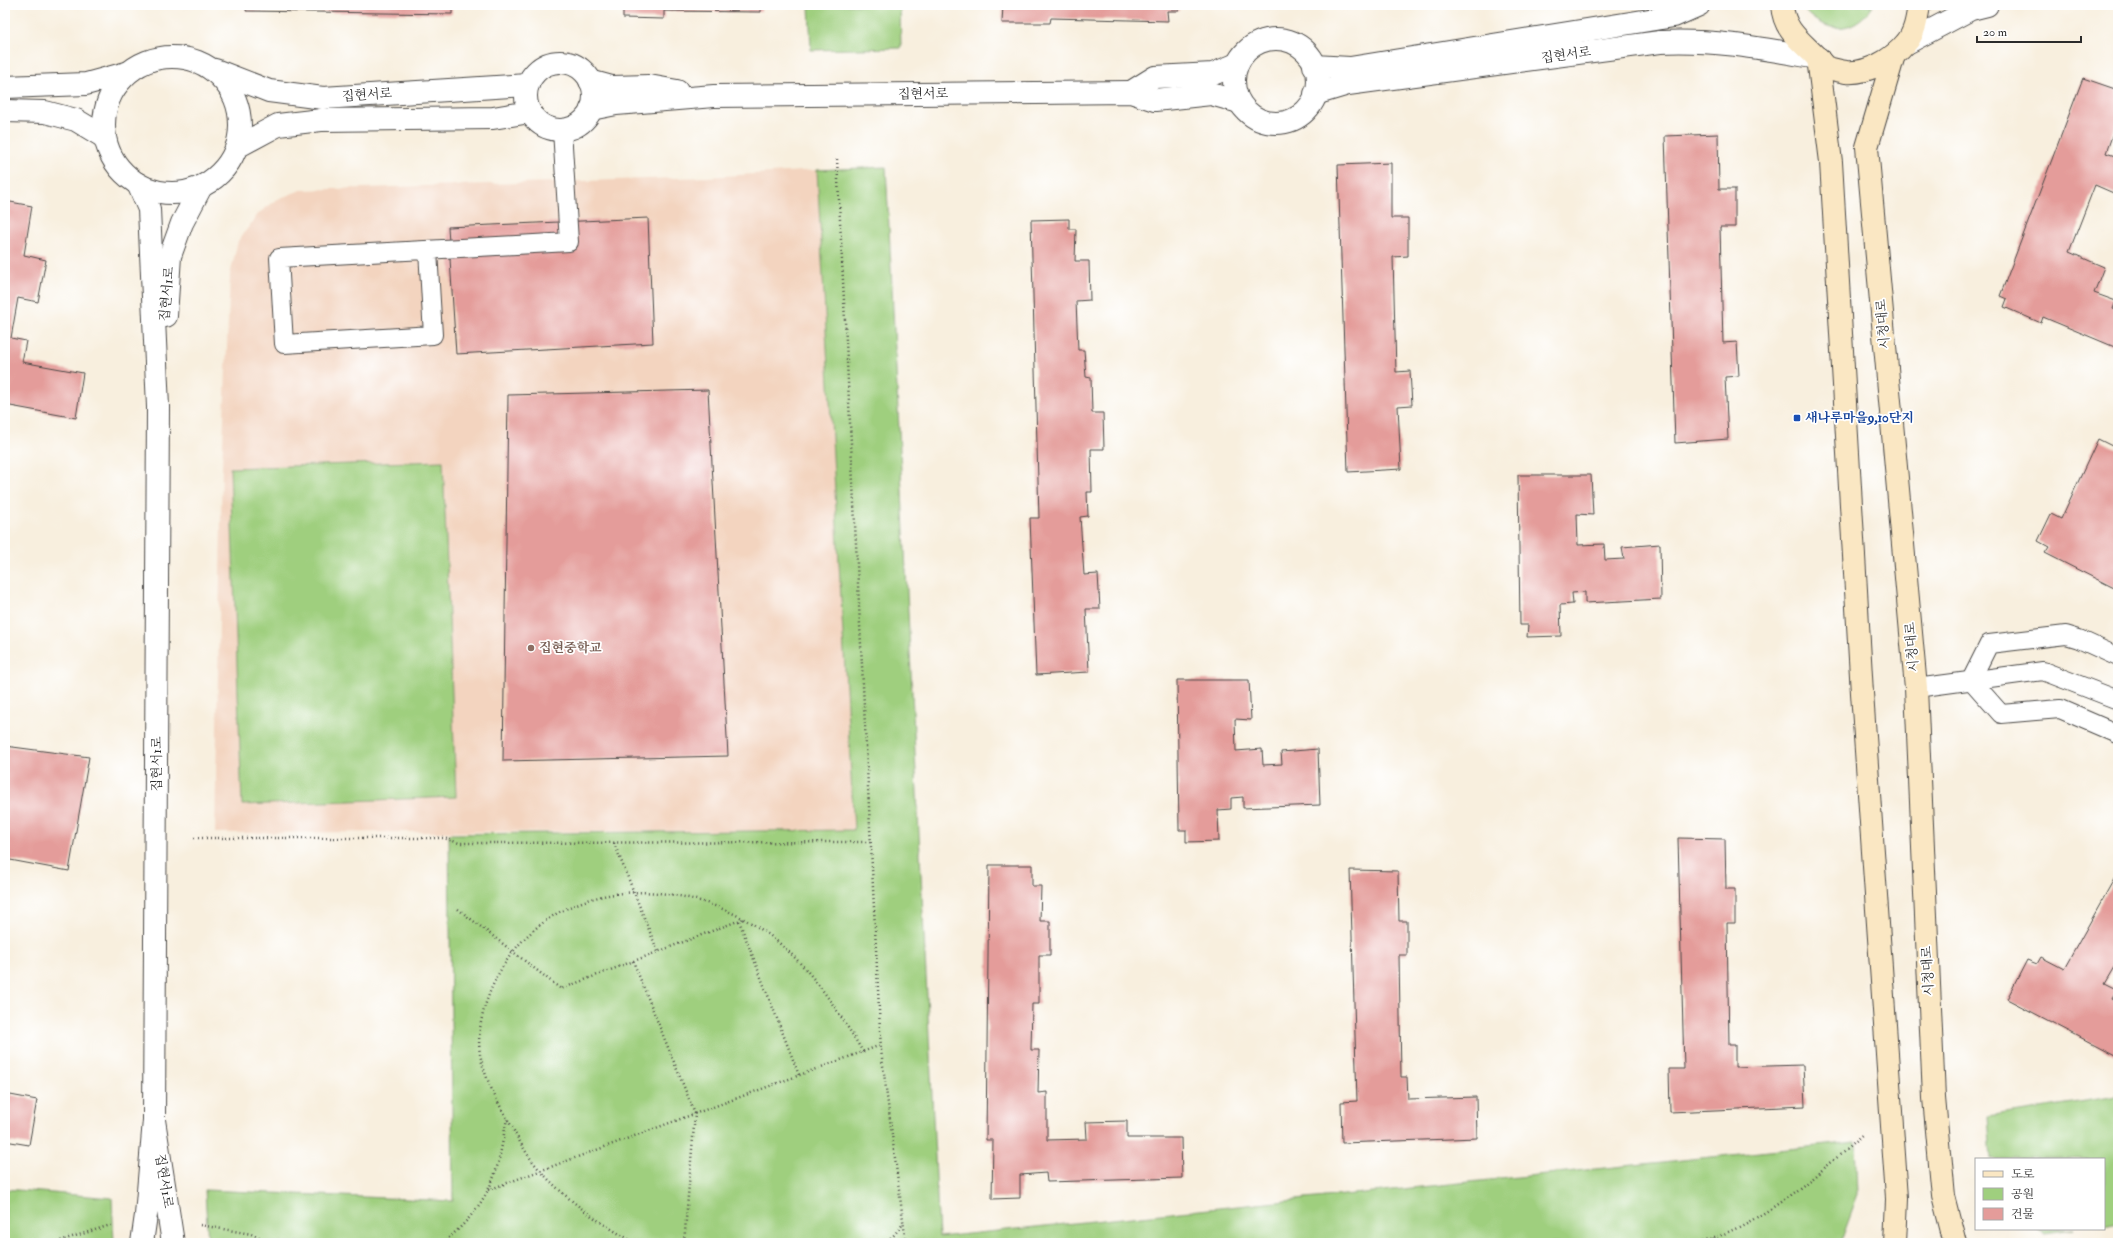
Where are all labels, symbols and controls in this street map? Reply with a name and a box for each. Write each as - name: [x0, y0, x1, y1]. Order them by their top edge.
- scale bar: [1977, 18, 2081, 44]
- text: 20 m: [1983, 25, 2008, 40]
- street label: 집현서로: [1540, 44, 1592, 66]
- street label: 집현서로: [341, 85, 393, 105]
- street label: 집현서로: [898, 86, 949, 102]
- street label: 집현서1로: [157, 266, 177, 322]
- street label: 시청대로: [1873, 298, 1893, 350]
- place label: 새나루마을9,10단지: [1805, 410, 1914, 426]
- marker: 새나루마을9,10단지: [1792, 413, 1802, 423]
- street label: 시청대로: [1902, 621, 1922, 673]
- place label: 집현중학교: [539, 640, 602, 656]
- marker: 집현중학교: [526, 643, 536, 653]
- street label: 집현서1로: [149, 736, 165, 791]
- street label: 시청대로: [1919, 945, 1937, 997]
- street label: 집현서1로: [152, 1153, 176, 1210]
- legend: [1975, 1158, 2105, 1230]
- text: 도로: [2011, 1167, 2035, 1182]
- text: 공원: [2011, 1187, 2034, 1202]
- text: 건물: [2011, 1207, 2035, 1222]

